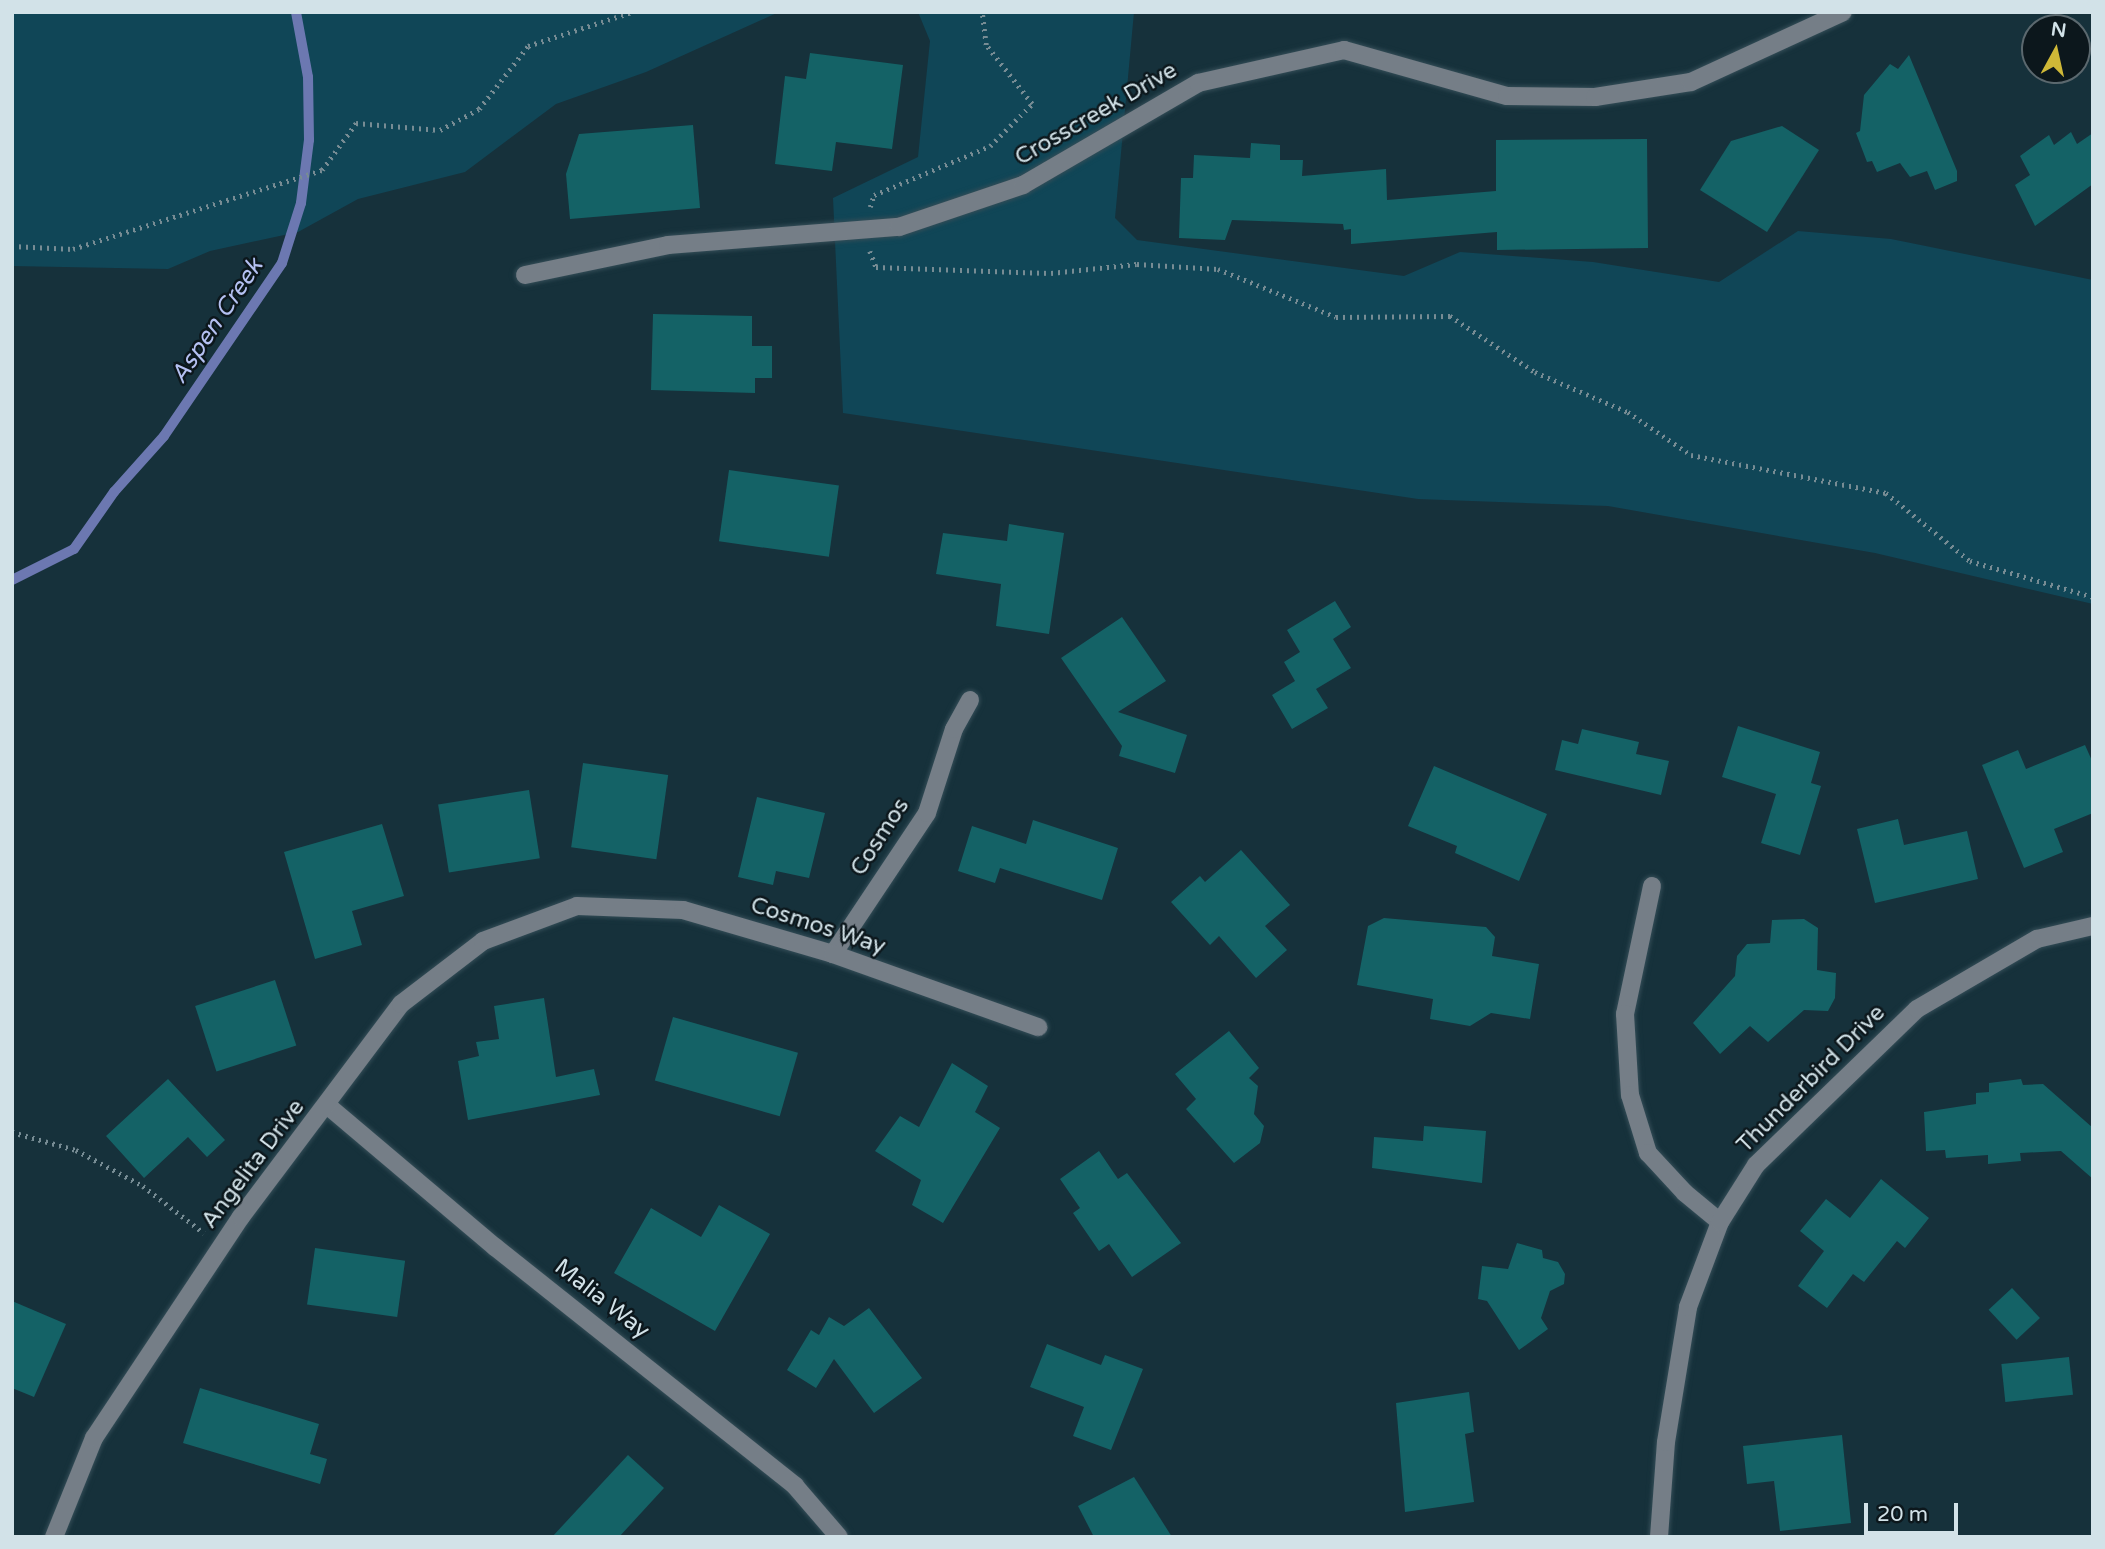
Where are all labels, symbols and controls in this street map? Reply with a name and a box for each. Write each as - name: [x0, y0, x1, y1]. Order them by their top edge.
- north arrow: [2021, 14, 2091, 84]
- text: N: [2050, 18, 2068, 42]
- street label: Crosscreek Drive: [1010, 56, 1182, 172]
- water label: Aspen Creek: [165, 253, 269, 389]
- street label: Cosmos: [845, 793, 915, 881]
- street label: Cosmos Way: [747, 891, 889, 961]
- street label: Thunderbird Drive: [1731, 999, 1891, 1159]
- street label: Angelita Drive: [196, 1094, 310, 1234]
- street label: Malia Way: [549, 1253, 655, 1345]
- scale bar: [1867, 1490, 1962, 1534]
- text: 20 m: [1877, 1502, 1928, 1527]

